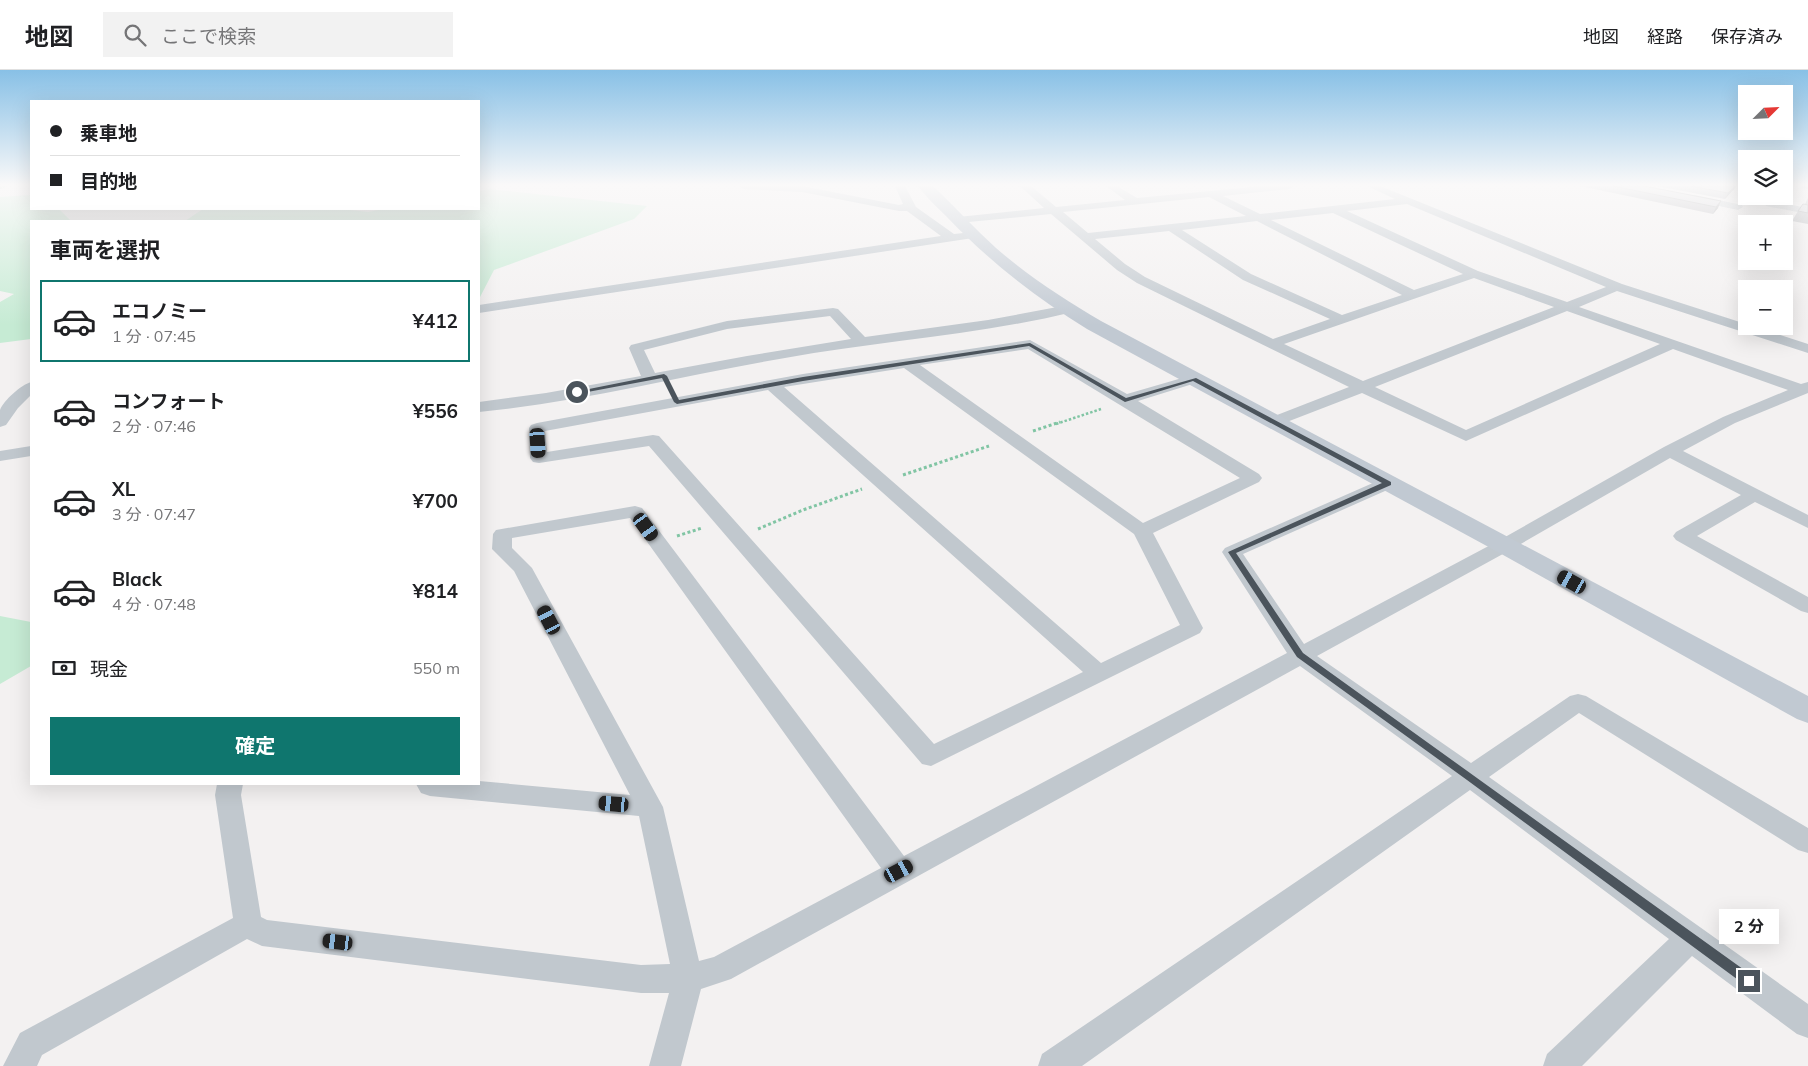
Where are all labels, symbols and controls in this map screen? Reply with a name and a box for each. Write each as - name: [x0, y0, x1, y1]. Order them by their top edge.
- search box: [103, 12, 453, 57]
- text: 地図: [25, 21, 73, 51]
- icon: search: [121, 21, 149, 49]
- text: ここで検索: [161, 24, 256, 48]
- text: 地図: [1583, 25, 1619, 48]
- text: 経路: [1647, 25, 1683, 48]
- text: 保存済み: [1711, 25, 1783, 48]
- north arrow: [1738, 85, 1792, 140]
- map controls: [1738, 85, 1793, 335]
- text: 乗車地: [80, 121, 137, 145]
- button: layers: [1738, 150, 1793, 205]
- text: 目的地: [80, 169, 137, 193]
- button: +: [1738, 215, 1793, 270]
- text: 車両を選択: [50, 236, 160, 264]
- button: −: [1738, 280, 1793, 335]
- icon: car: [52, 299, 97, 344]
- text: エコノミー: [112, 299, 207, 323]
- text: ¥412: [412, 309, 458, 333]
- text: 1 分 · 07:45: [112, 326, 196, 346]
- route start: [566, 381, 588, 403]
- icon: car: [52, 389, 97, 434]
- text: コンフォート: [112, 389, 225, 413]
- text: ¥556: [412, 399, 458, 423]
- text: 2 分 · 07:46: [112, 416, 196, 436]
- car: [529, 428, 546, 458]
- text: XL: [112, 477, 135, 501]
- icon: car: [52, 479, 97, 524]
- text: ¥700: [412, 489, 458, 513]
- text: 3 分 · 07:47: [112, 504, 196, 524]
- car: [631, 510, 660, 544]
- text: Black: [112, 567, 162, 591]
- car: [1555, 568, 1588, 596]
- icon: car: [52, 569, 97, 614]
- text: ¥814: [412, 579, 458, 603]
- text: 4 分 · 07:48: [112, 594, 196, 614]
- car: [535, 603, 562, 637]
- icon: cash: [50, 654, 78, 682]
- text: 現金: [90, 657, 128, 681]
- text: 550 m: [413, 658, 460, 678]
- button: 確定: [50, 717, 460, 775]
- car: [598, 795, 629, 813]
- car: [882, 857, 915, 885]
- callout: 2 分: [1719, 908, 1779, 944]
- text: 2 分: [1734, 916, 1764, 936]
- car: [322, 933, 353, 951]
- route end: [1738, 970, 1760, 992]

